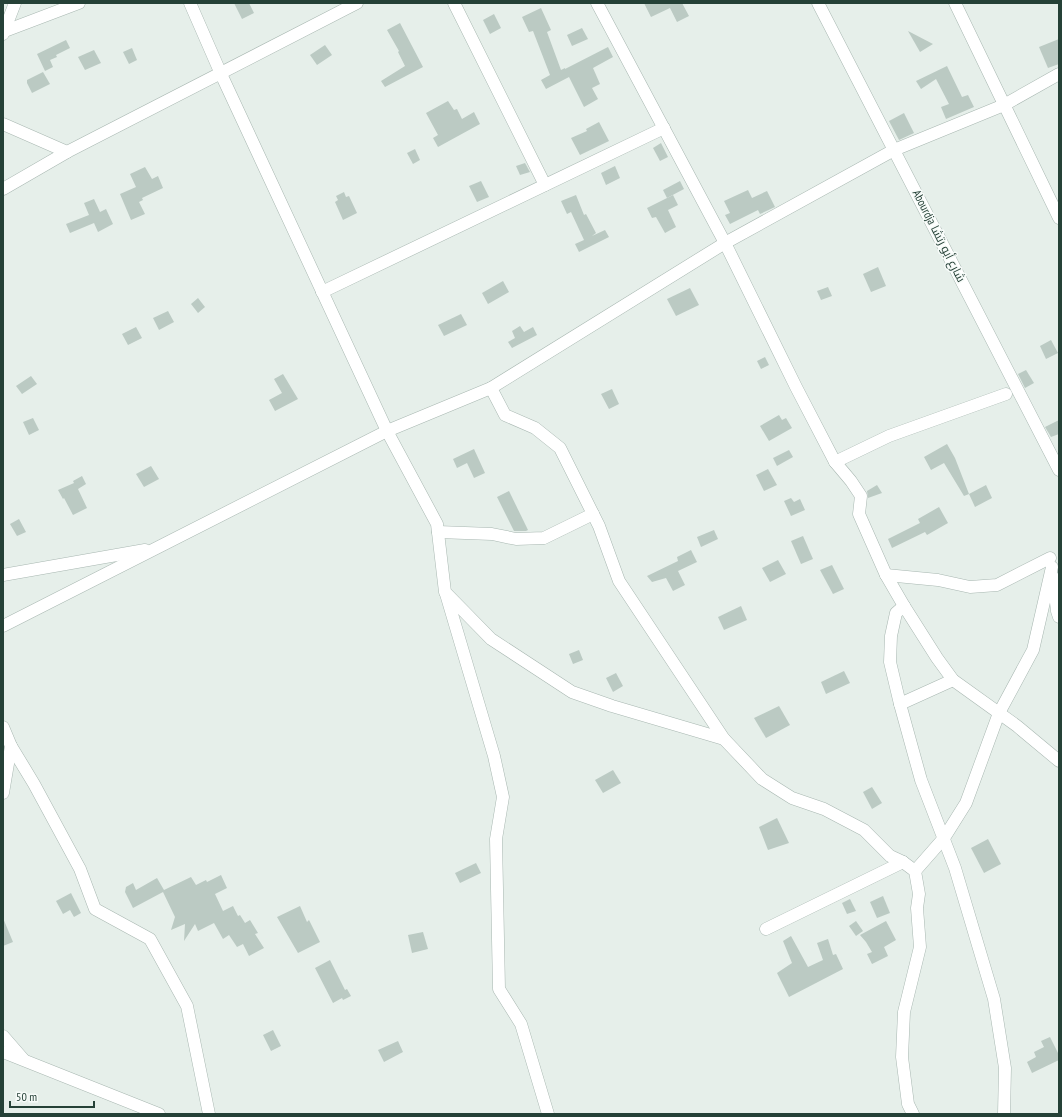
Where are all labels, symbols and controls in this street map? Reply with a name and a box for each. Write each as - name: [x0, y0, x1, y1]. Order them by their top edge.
- street label: Abourdja شارع أبو رتشا: [909, 187, 969, 285]
- scale bar: [10, 1083, 94, 1109]
- text: 50 m: [16, 1089, 37, 1104]

